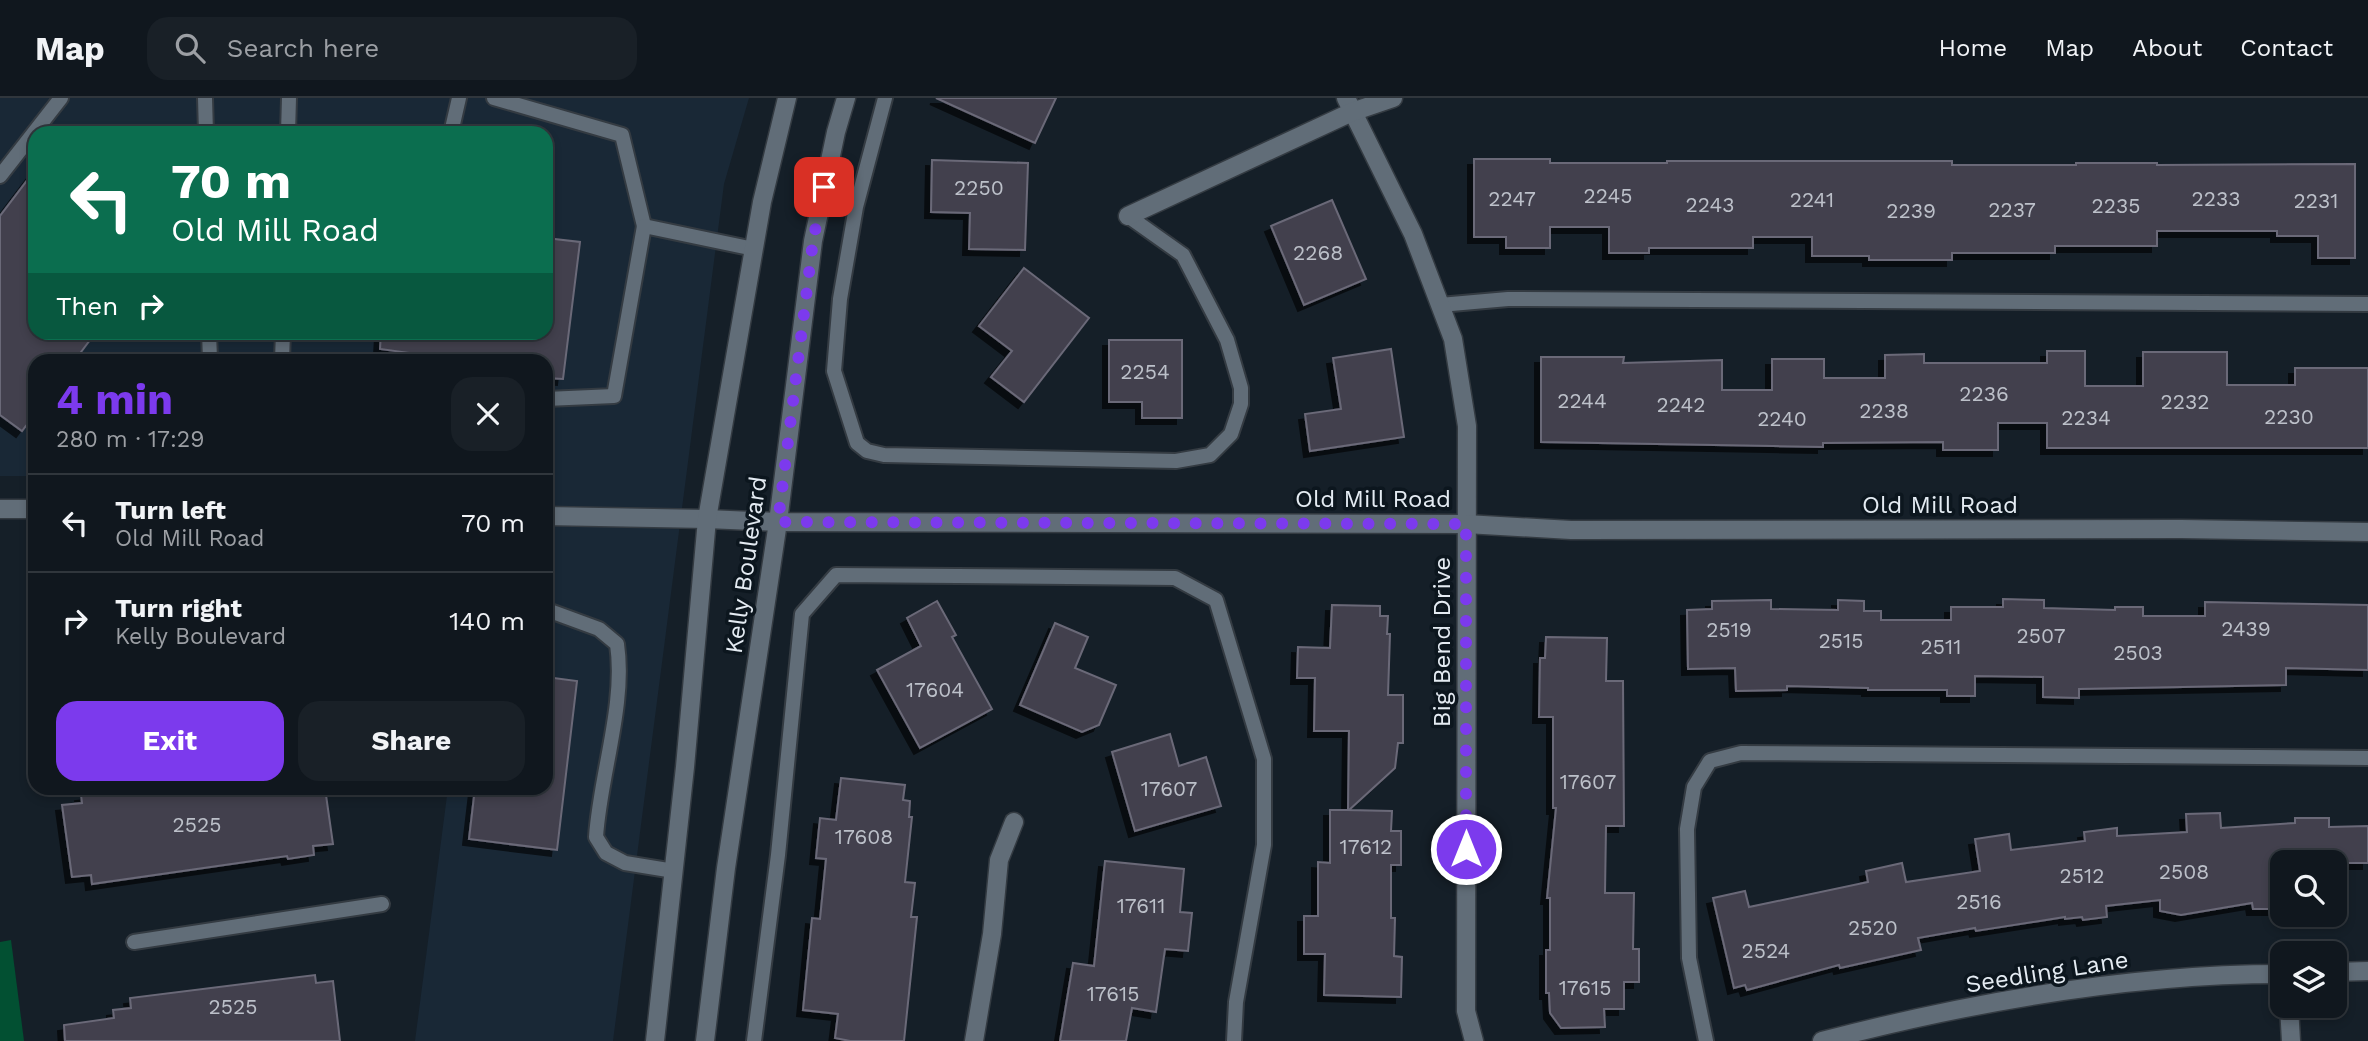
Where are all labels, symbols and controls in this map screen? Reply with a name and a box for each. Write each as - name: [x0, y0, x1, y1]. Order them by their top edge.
- search box: [147, 17, 637, 80]
- text: Map: [35, 29, 105, 68]
- icon: search: [171, 29, 209, 67]
- text: Search here: [227, 33, 379, 63]
- text: Home: [1939, 34, 2007, 62]
- text: Map: [2045, 34, 2094, 62]
- text: About: [2132, 34, 2202, 62]
- text: Contact: [2240, 34, 2333, 62]
- text: 70 m: [171, 152, 291, 210]
- icon: left: [56, 154, 147, 245]
- pin: [794, 157, 854, 217]
- icon: arrive: [805, 168, 843, 206]
- house number: 2250: [954, 175, 1004, 200]
- house number: 2245: [1584, 183, 1632, 208]
- house number: 2247: [1488, 186, 1536, 211]
- house number: 2233: [2192, 186, 2240, 211]
- house number: 2241: [1790, 187, 1834, 212]
- house number: 2231: [2294, 188, 2338, 213]
- house number: 2243: [1686, 192, 1734, 217]
- house number: 2235: [2092, 193, 2140, 218]
- house number: 2237: [1988, 197, 2036, 222]
- house number: 2239: [1886, 198, 1936, 223]
- text: Old Mill Road: [171, 211, 379, 249]
- house number: 2268: [1293, 240, 1343, 265]
- icon: right: [132, 287, 170, 325]
- text: Then: [56, 291, 118, 321]
- house number: 2254: [1120, 359, 1170, 384]
- text: 4 min: [56, 375, 173, 424]
- button: close: [451, 377, 525, 451]
- house number: 2236: [1959, 381, 2009, 406]
- house number: 2244: [1557, 388, 1607, 413]
- house number: 2232: [2161, 389, 2209, 414]
- house number: 2242: [1657, 392, 1705, 417]
- house number: 2238: [1859, 398, 1909, 423]
- house number: 2230: [2264, 404, 2314, 429]
- house number: 2234: [2061, 405, 2111, 430]
- house number: 2240: [1757, 406, 1807, 431]
- text: 280 m · 17:29: [56, 426, 204, 453]
- street label: Kelly Boulevard: [720, 475, 772, 655]
- street label: Old Mill Road: [1295, 485, 1451, 513]
- street label: Old Mill Road: [1862, 491, 2018, 519]
- text: Turn left: [115, 495, 226, 525]
- icon: left: [56, 504, 94, 542]
- text: 70 m: [461, 508, 525, 538]
- text: Old Mill Road: [115, 525, 265, 552]
- street label: Big Bend Drive: [1428, 557, 1456, 727]
- text: Turn right: [115, 593, 242, 623]
- icon: right: [56, 602, 94, 640]
- text: 140 m: [449, 606, 525, 636]
- house number: 2439: [2221, 616, 2271, 641]
- house number: 2519: [1706, 617, 1752, 642]
- text: Kelly Boulevard: [115, 623, 286, 650]
- house number: 2507: [2017, 623, 2066, 648]
- house number: 2515: [1819, 628, 1863, 653]
- house number: 2511: [1921, 634, 1961, 659]
- house number: 2503: [2113, 640, 2163, 665]
- house number: 17604: [906, 677, 964, 702]
- button: Exit: [56, 701, 284, 781]
- button: Share: [298, 701, 525, 781]
- house number: 17607: [1560, 769, 1617, 794]
- house number: 17607: [1141, 776, 1198, 801]
- house number: 2525: [173, 812, 221, 837]
- position arrow: [1429, 812, 1503, 886]
- house number: 17608: [835, 824, 893, 849]
- house number: 17612: [1340, 834, 1392, 859]
- map controls: [2270, 850, 2347, 1018]
- button: search: [2270, 850, 2347, 927]
- house number: 2508: [2159, 859, 2209, 884]
- house number: 2512: [2060, 863, 2104, 888]
- house number: 2516: [1956, 889, 2002, 914]
- house number: 17611: [1117, 893, 1165, 918]
- house number: 2520: [1848, 915, 1898, 940]
- house number: 2524: [1742, 938, 1790, 963]
- button: layers: [2270, 941, 2347, 1018]
- street label: Seedling Lane: [1964, 945, 2130, 999]
- house number: 17615: [1559, 975, 1611, 1000]
- house number: 17615: [1087, 981, 1139, 1006]
- house number: 2525: [209, 994, 257, 1019]

